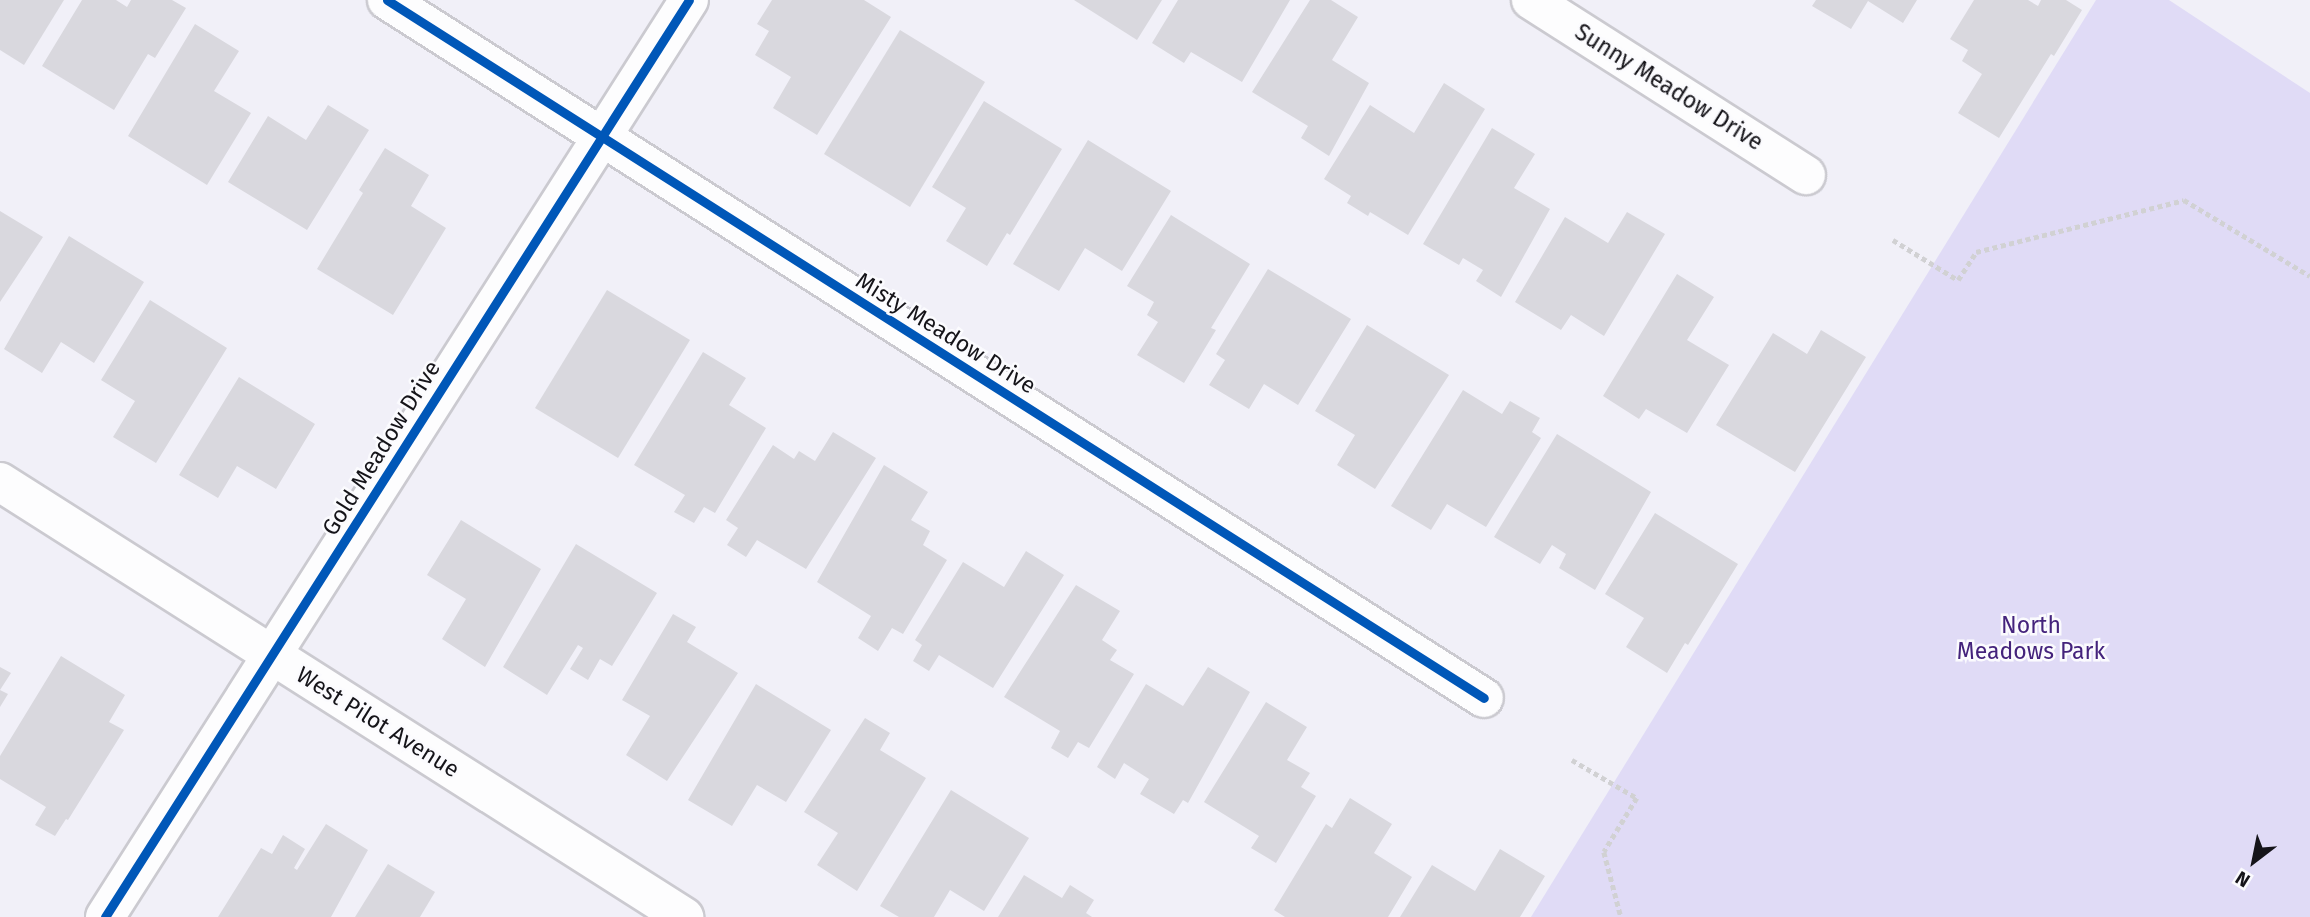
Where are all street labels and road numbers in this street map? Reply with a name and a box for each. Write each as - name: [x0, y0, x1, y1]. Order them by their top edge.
- street label: Sunny Meadow Drive: [1570, 18, 1768, 156]
- street label: Misty Meadow Drive: [851, 266, 1041, 400]
- street label: Gold Meadow Drive: [316, 356, 446, 540]
- street label: West Pilot Avenue: [291, 661, 465, 783]

